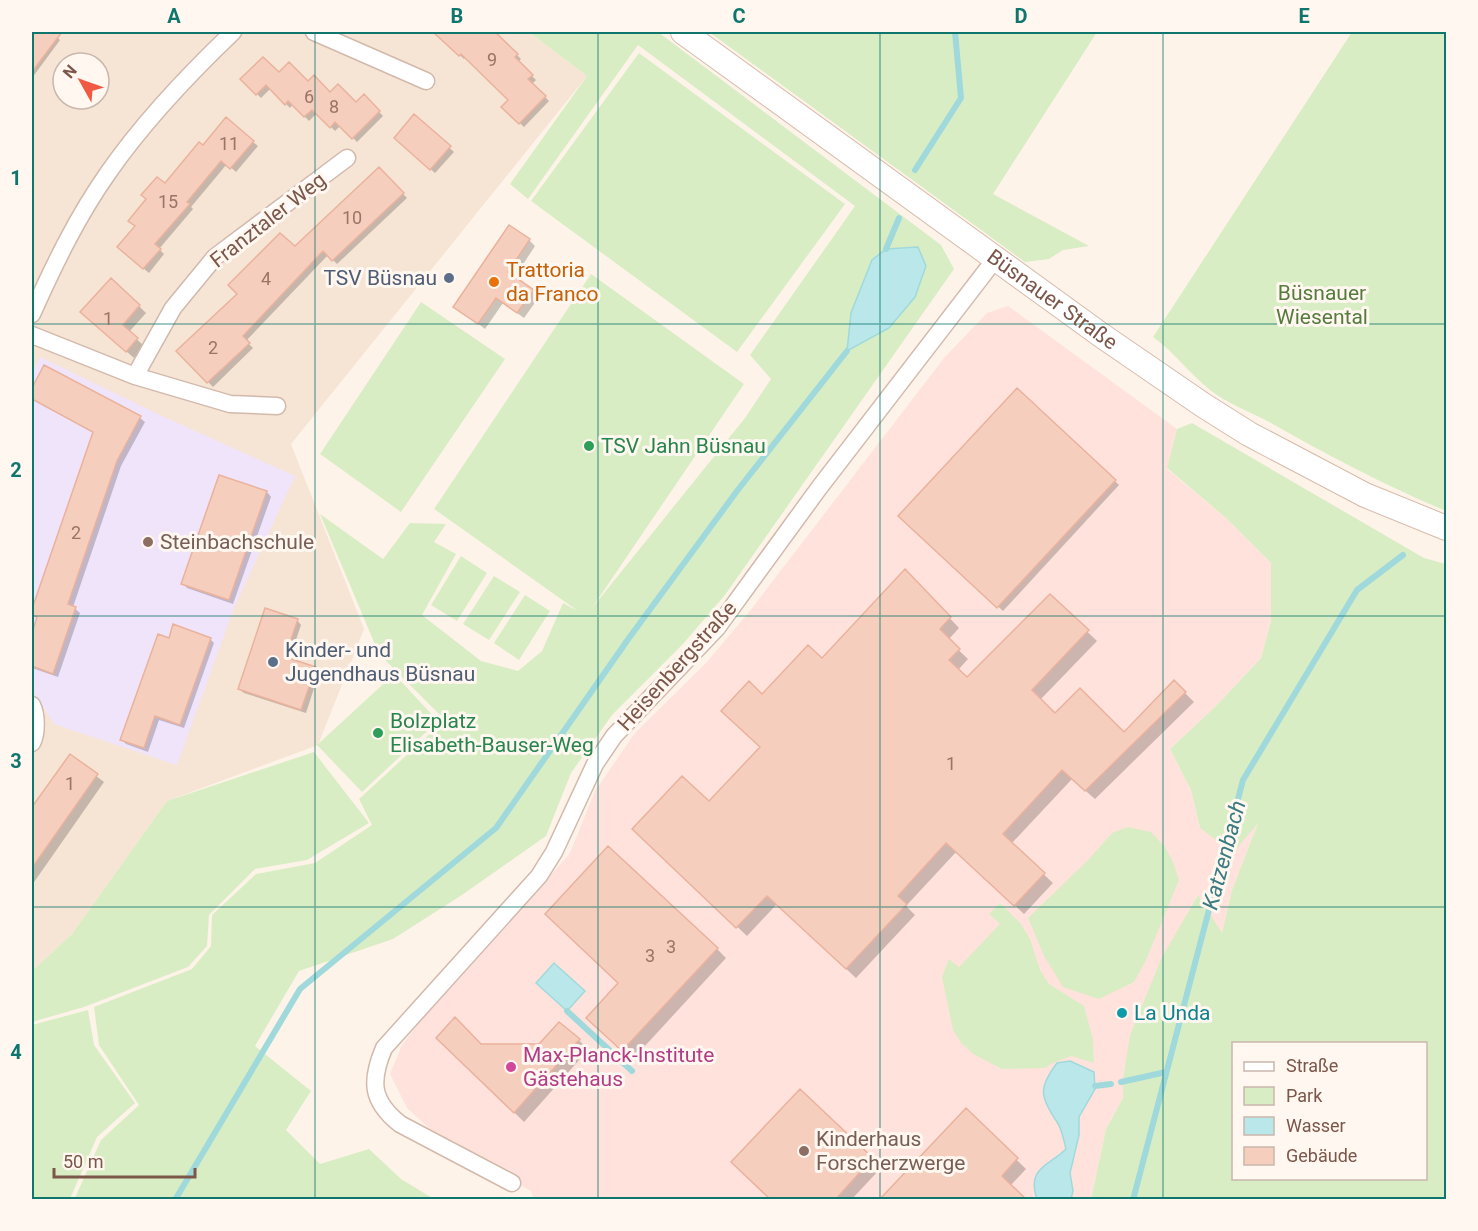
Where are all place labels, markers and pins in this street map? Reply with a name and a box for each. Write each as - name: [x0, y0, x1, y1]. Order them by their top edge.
- place label: Trattoria da Franco: [506, 258, 599, 306]
- place label: TSV Büsnau: [323, 266, 437, 290]
- marker: TSV Büsnau: [442, 271, 456, 285]
- marker: Trattoria da Franco: [487, 275, 501, 289]
- place label: TSV Jahn Büsnau: [601, 434, 766, 458]
- marker: TSV Jahn Büsnau: [582, 439, 596, 453]
- place label: Steinbachschule: [160, 530, 314, 554]
- marker: Steinbachschule: [141, 535, 155, 549]
- place label: Kinder- und Jugendhaus Büsnau: [285, 638, 475, 686]
- marker: Kinder- und Jugendhaus Büsnau: [266, 655, 280, 669]
- place label: Bolzplatz Elisabeth-Bauser-Weg: [390, 709, 594, 757]
- marker: Bolzplatz Elisabeth-Bauser-Weg: [371, 726, 385, 740]
- place label: La Unda: [1134, 1001, 1210, 1025]
- marker: La Unda: [1115, 1006, 1129, 1020]
- place label: Max-Planck-Institute Gästehaus: [523, 1043, 714, 1091]
- marker: Max-Planck-Institute Gästehaus: [504, 1060, 518, 1074]
- place label: Kinderhaus Forscherzwerge: [816, 1127, 965, 1175]
- marker: Kinderhaus Forscherzwerge: [797, 1144, 811, 1158]

